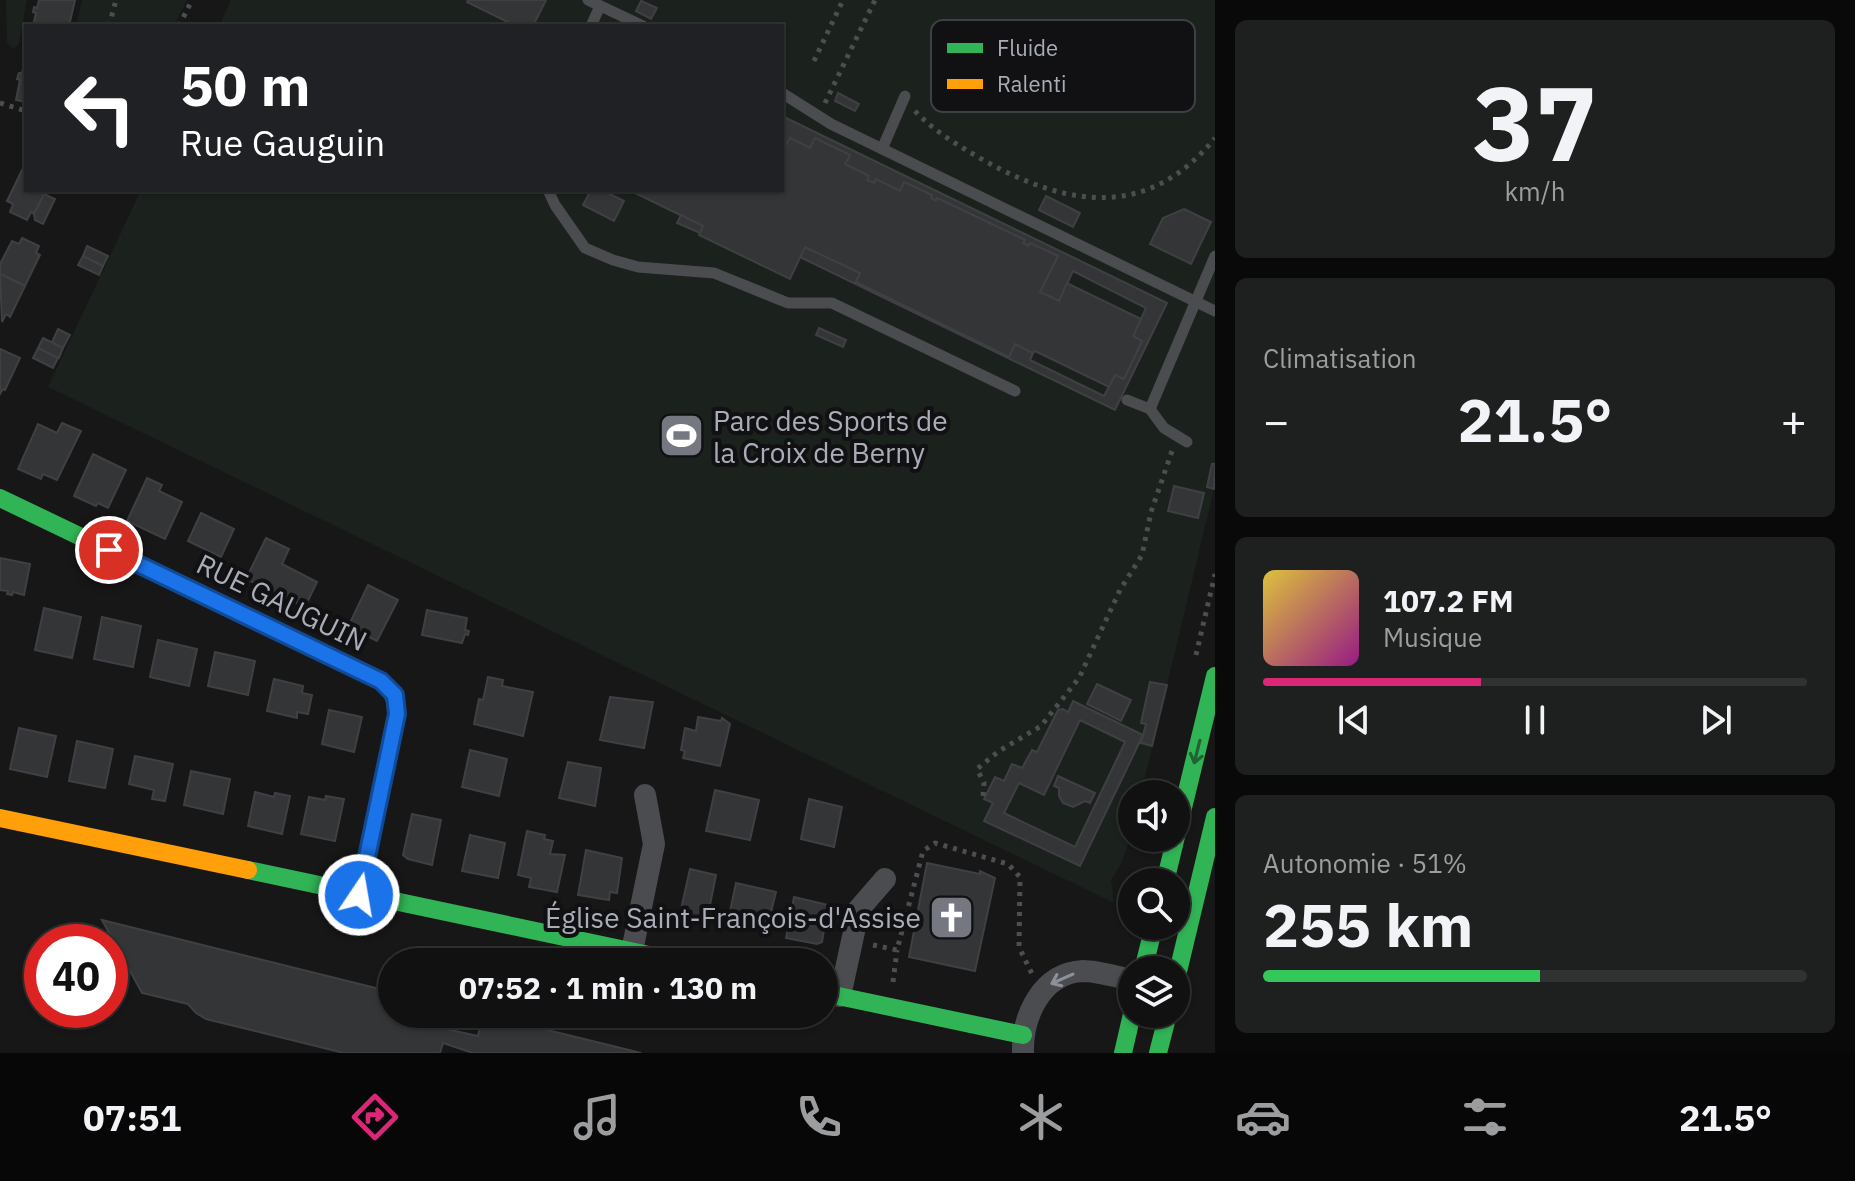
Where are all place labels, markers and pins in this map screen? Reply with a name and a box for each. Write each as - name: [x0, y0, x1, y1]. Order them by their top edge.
- place label: Parc des Sports de la Croix de Berny: [713, 402, 948, 471]
- sports icon: Parc des Sports de la Croix de Berny: [658, 412, 706, 460]
- pin: [75, 516, 143, 584]
- church icon: Église Saint-François-d'Assise: [928, 893, 976, 941]
- place label: Église Saint-François-d'Assise: [545, 899, 921, 936]

